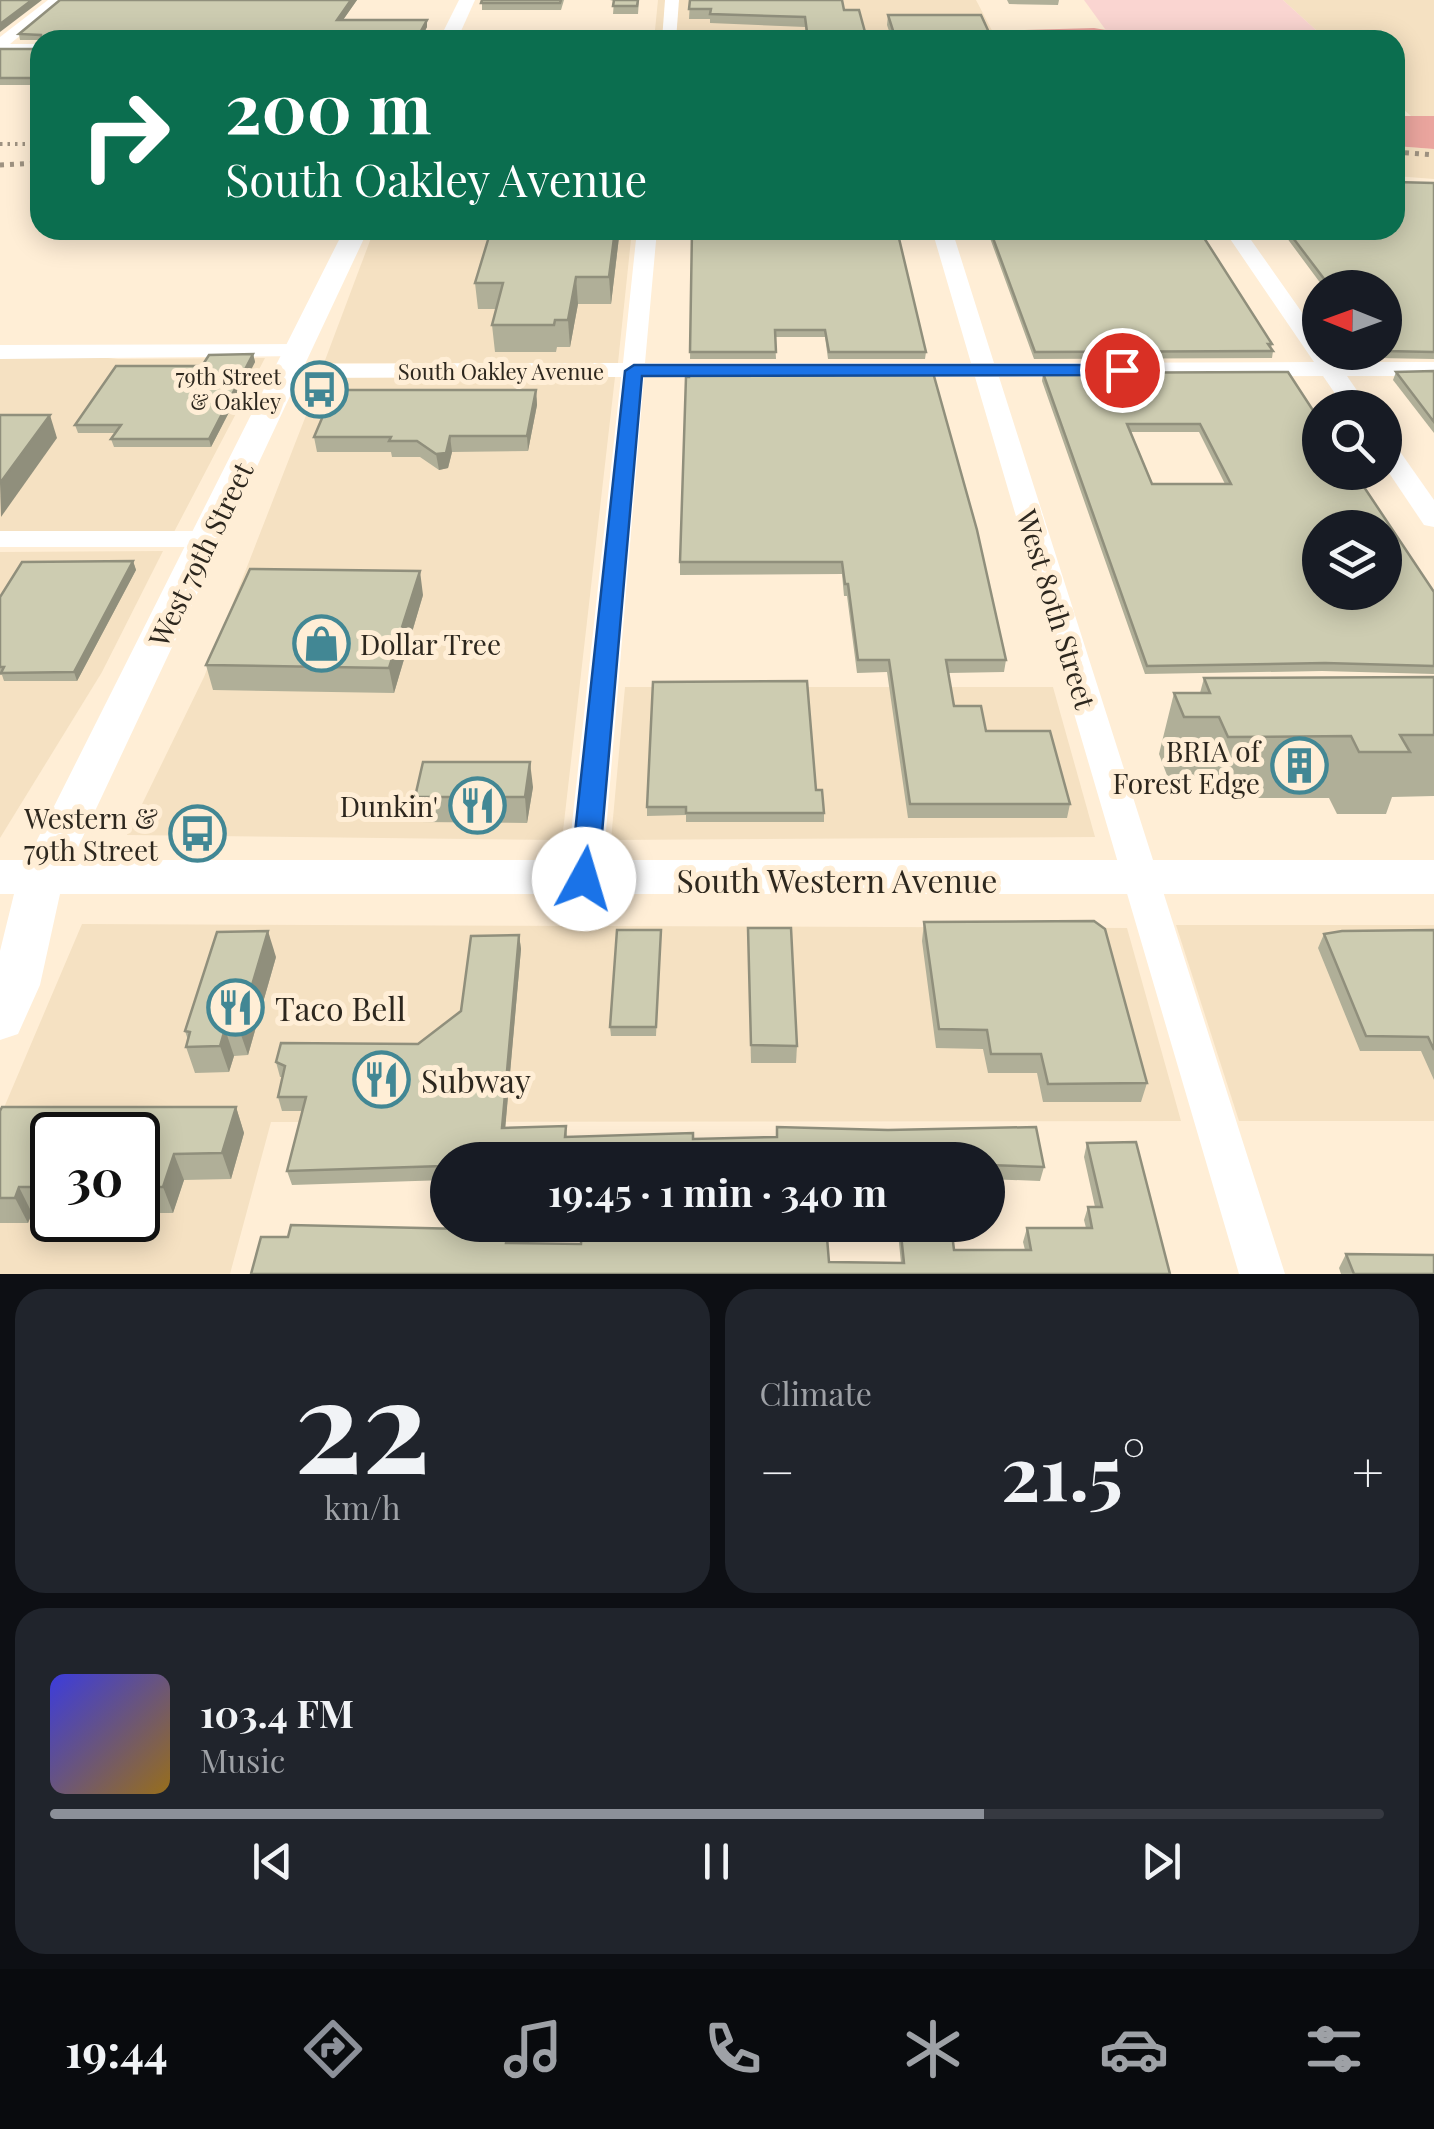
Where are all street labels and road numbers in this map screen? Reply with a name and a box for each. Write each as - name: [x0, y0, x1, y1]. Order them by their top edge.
- street label: South Oakley Avenue: [398, 356, 604, 386]
- street label: West 79th Street: [139, 455, 261, 653]
- street label: West 80th Street: [1009, 504, 1105, 714]
- street label: South Western Avenue: [676, 858, 998, 901]

